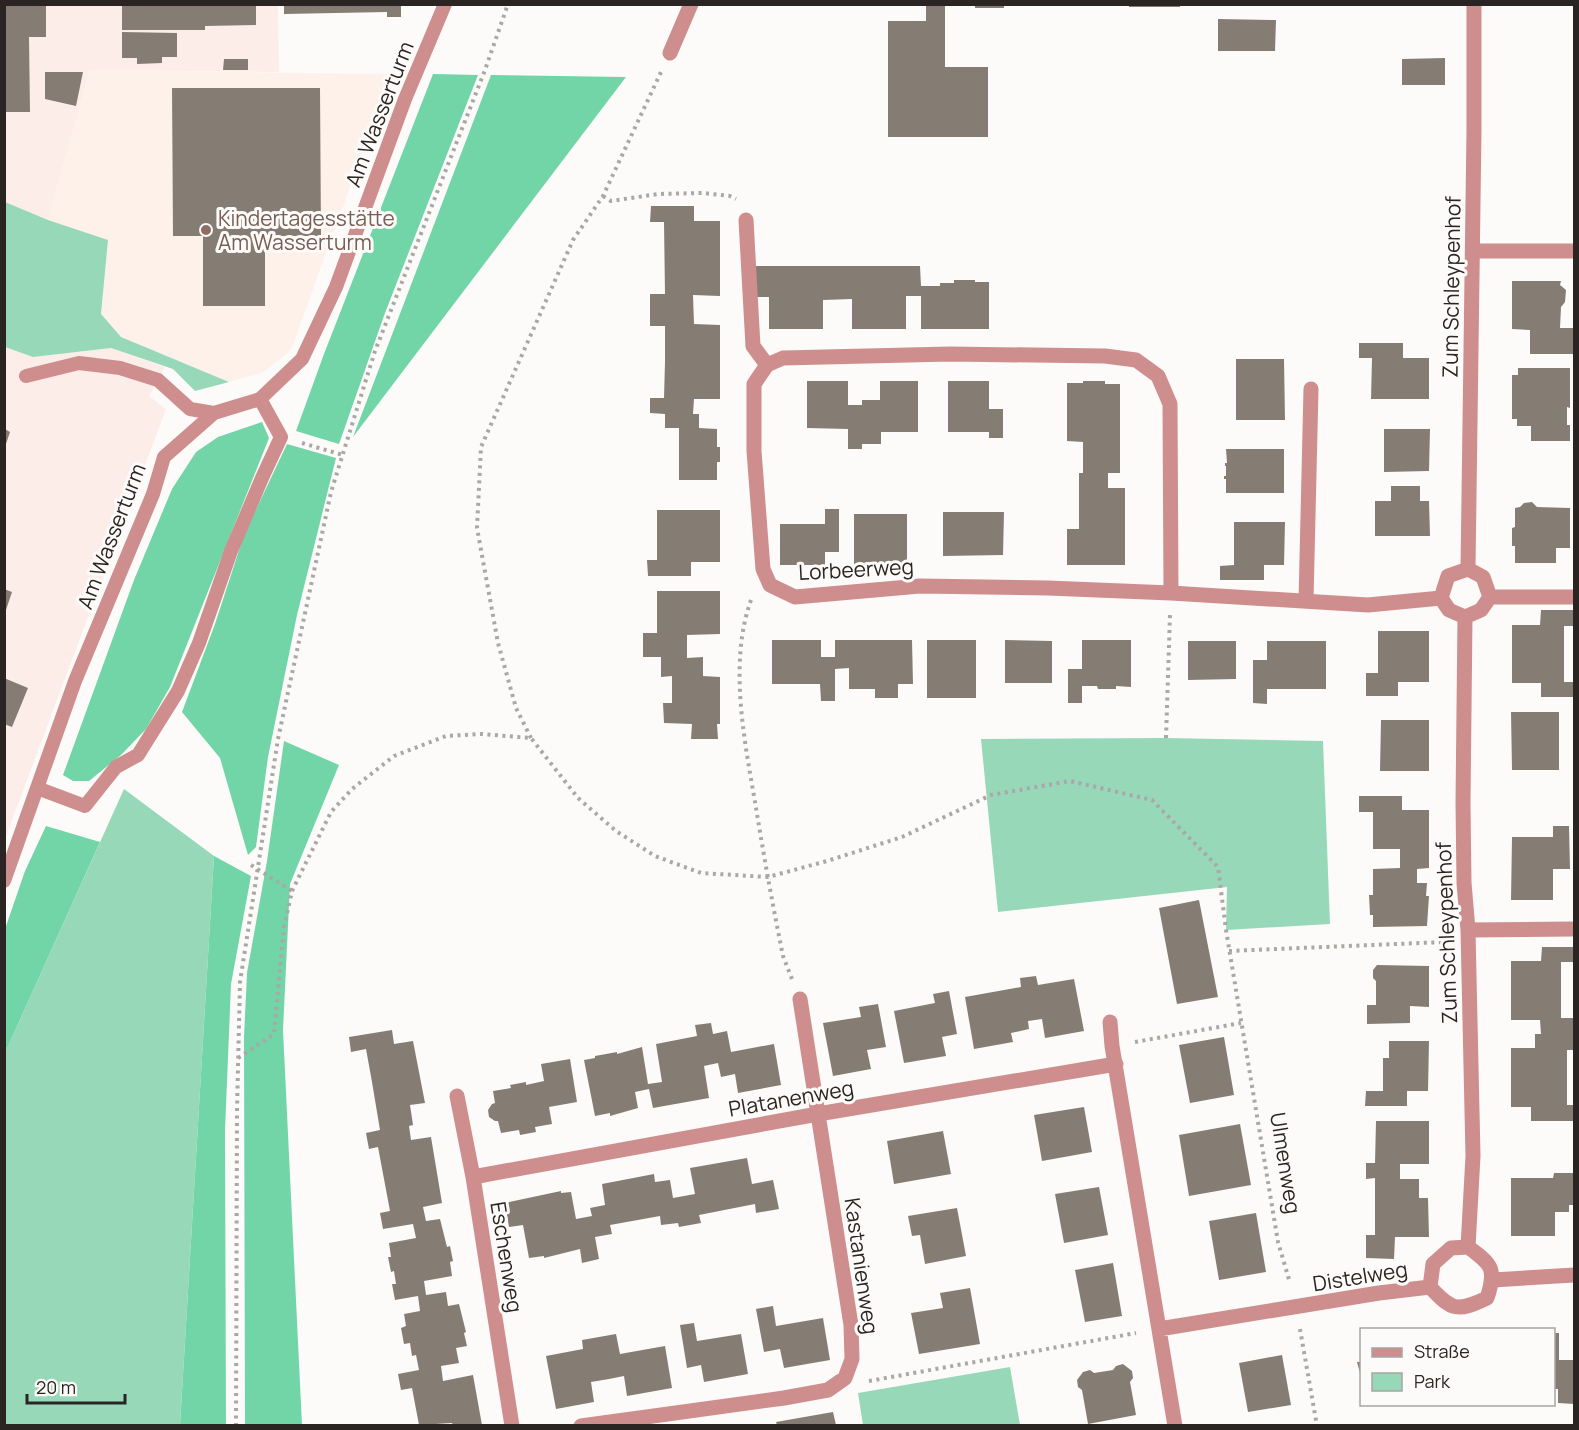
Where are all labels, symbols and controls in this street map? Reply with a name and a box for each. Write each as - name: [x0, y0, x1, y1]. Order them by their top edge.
- street label: Am Wasserturm: [338, 37, 420, 191]
- street label: Zum Schleypenhof: [1435, 195, 1467, 378]
- place label: Kindertagesstätte Am Wasserturm: [218, 204, 395, 256]
- marker: Kindertagesstätte Am Wasserturm: [199, 223, 213, 237]
- street label: Am Wasserturm: [70, 459, 152, 613]
- street label: Lorbeerweg: [798, 552, 914, 586]
- street label: Zum Schleypenhof: [1429, 841, 1463, 1024]
- street label: Platanenweg: [726, 1073, 856, 1123]
- street label: Ulmenweg: [1264, 1110, 1308, 1216]
- street label: Kastanienweg: [839, 1196, 885, 1336]
- street label: Eschenweg: [484, 1200, 530, 1314]
- street label: Distelweg: [1311, 1255, 1409, 1297]
- legend: [1360, 1328, 1555, 1406]
- text: Straße: [1414, 1339, 1470, 1363]
- scale bar: [27, 1367, 124, 1405]
- text: Park: [1414, 1369, 1451, 1393]
- text: 20 m: [36, 1375, 76, 1399]

